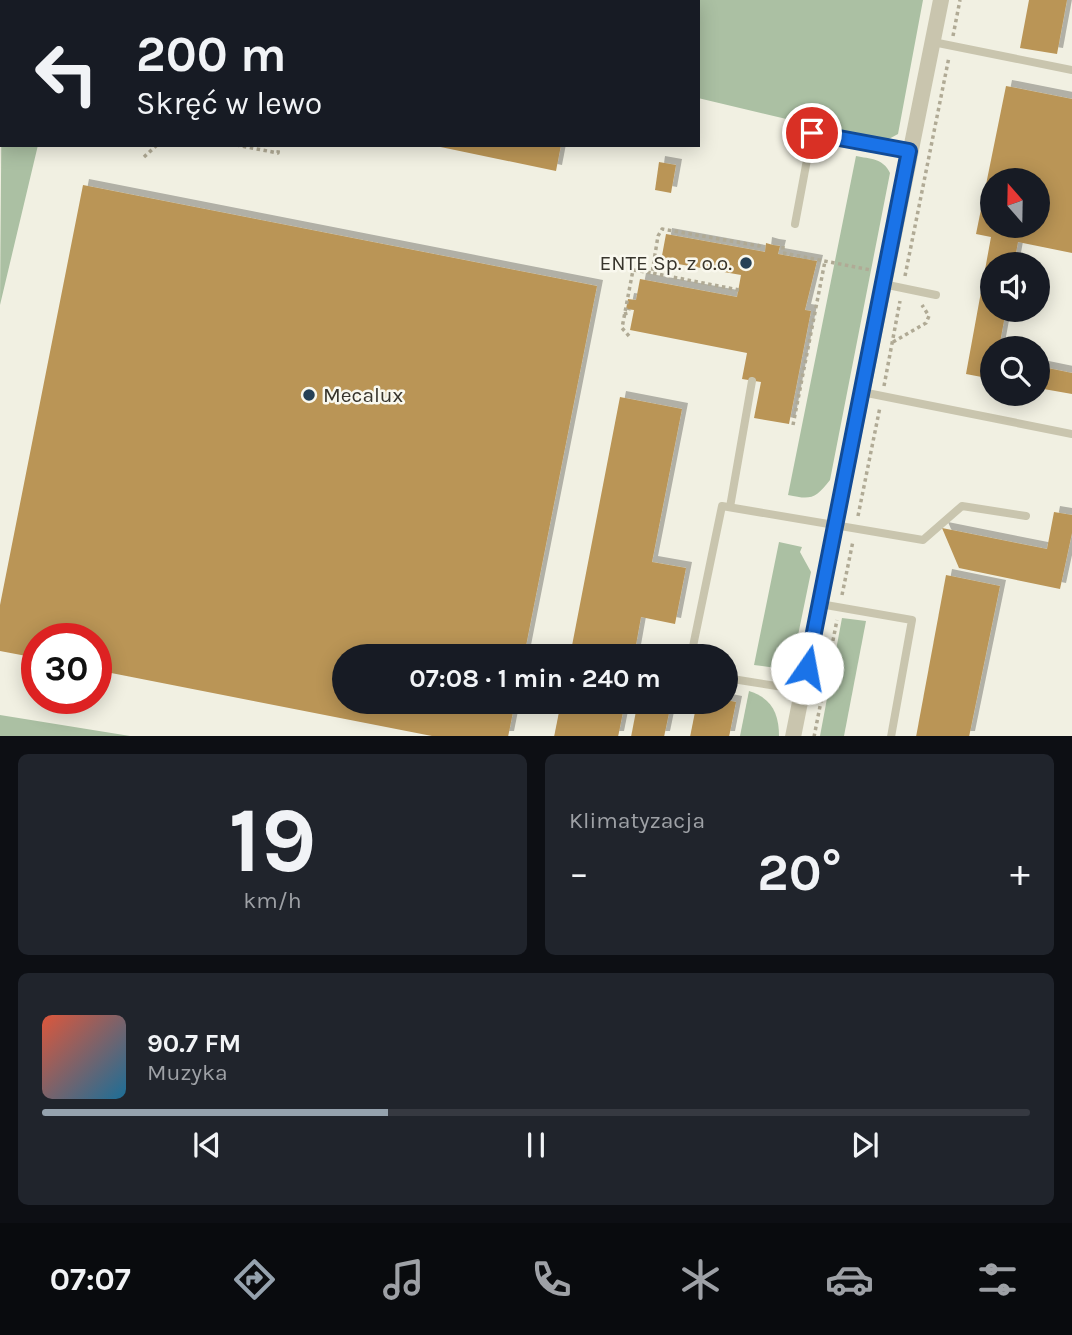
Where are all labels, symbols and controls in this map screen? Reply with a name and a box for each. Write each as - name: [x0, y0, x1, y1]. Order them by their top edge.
- text: 200 m: [136, 26, 287, 83]
- icon: left: [21, 28, 112, 119]
- text: Skręć w lewo: [136, 85, 322, 122]
- pin: [782, 103, 842, 163]
- icon: arrive: [793, 114, 831, 152]
- north arrow: [980, 168, 1050, 238]
- map controls: [980, 168, 1050, 406]
- place label: ENTE Sp. z o.o.: [599, 251, 732, 275]
- button: sound: [980, 252, 1050, 322]
- marker: ENTE Sp. z o.o.: [738, 255, 754, 271]
- button: search: [980, 336, 1050, 406]
- place label: Mecalux: [323, 383, 404, 407]
- marker: Mecalux: [301, 387, 317, 403]
- speed limit sign: 30: [21, 623, 112, 714]
- position arrow: [770, 631, 844, 705]
- text: 07:08 · 1 min · 240 m: [409, 663, 661, 694]
- text: 19: [229, 788, 316, 894]
- text: Klimatyzacja: [569, 807, 705, 834]
- text: 20°: [757, 842, 842, 903]
- text: −: [569, 851, 589, 896]
- text: +: [1010, 851, 1030, 896]
- text: km/h: [243, 887, 302, 914]
- text: 90.7 FM: [147, 1028, 241, 1059]
- text: Muzyka: [147, 1059, 228, 1086]
- icon: previous: [188, 1126, 226, 1164]
- icon: pause: [517, 1126, 555, 1164]
- icon: next: [846, 1126, 884, 1164]
- icon: directions: [230, 1255, 279, 1304]
- icon: music: [379, 1255, 428, 1304]
- icon: phone: [527, 1255, 576, 1304]
- icon: climate: [676, 1255, 725, 1304]
- icon: car: [825, 1255, 874, 1304]
- icon: filters: [973, 1255, 1022, 1304]
- text: 07:07: [50, 1261, 131, 1298]

